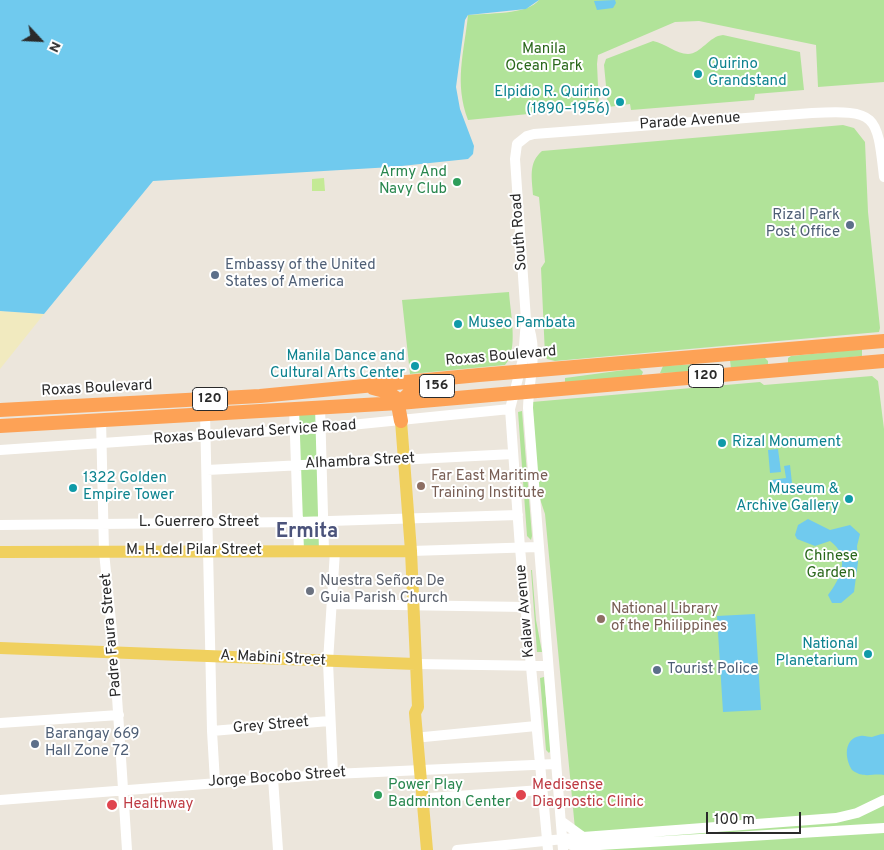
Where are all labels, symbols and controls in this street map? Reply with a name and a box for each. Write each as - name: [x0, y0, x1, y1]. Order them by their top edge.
- north arrow: [15, 15, 65, 65]
- text: N: [44, 38, 64, 55]
- park label: Manila Ocean Park: [505, 41, 583, 76]
- place label: Quirino Grandstand: [708, 56, 787, 91]
- marker: Quirino Grandstand: [692, 68, 704, 80]
- place label: Elpidio R. Quirino (1890–1956): [494, 84, 610, 119]
- marker: Elpidio R. Quirino (1890–1956): [614, 96, 626, 108]
- street label: Parade Avenue: [639, 109, 741, 135]
- place label: Army And Navy Club: [379, 164, 447, 199]
- marker: Army And Navy Club: [451, 176, 463, 188]
- street label: South Road: [508, 193, 532, 271]
- place label: Rizal Park Post Office: [766, 207, 840, 242]
- marker: Rizal Park Post Office: [844, 219, 856, 231]
- place label: Embassy of the United States of America: [225, 257, 376, 292]
- marker: Embassy of the United States of America: [209, 269, 221, 281]
- place label: Museo Pambata: [468, 315, 575, 333]
- marker: Museo Pambata: [452, 318, 464, 330]
- street label: Roxas Boulevard: [445, 343, 557, 371]
- place label: Manila Dance and Cultural Arts Center: [270, 348, 405, 383]
- marker: Manila Dance and Cultural Arts Center: [409, 360, 421, 372]
- road number: 120: [688, 364, 724, 388]
- road number: 156: [420, 374, 454, 398]
- street label: Roxas Boulevard: [41, 377, 153, 401]
- road number: 120: [192, 388, 228, 410]
- street label: Roxas Boulevard Service Road: [153, 417, 357, 449]
- place label: Rizal Monument: [732, 434, 841, 452]
- marker: Rizal Monument: [716, 437, 728, 449]
- street label: Alhambra Street: [305, 450, 415, 474]
- place label: Far East Maritime Training Institute: [431, 468, 548, 503]
- place label: 1322 Golden Empire Tower: [83, 470, 174, 505]
- marker: Far East Maritime Training Institute: [415, 480, 427, 492]
- place label: Museum & Archive Gallery: [736, 481, 839, 516]
- marker: 1322 Golden Empire Tower: [67, 482, 79, 494]
- marker: Museum & Archive Gallery: [843, 493, 855, 505]
- street label: L. Guerrero Street: [139, 514, 259, 532]
- district label: Ermita: [276, 521, 338, 545]
- street label: M. H. del Pilar Street: [126, 542, 262, 560]
- park label: Chinese Garden: [804, 548, 858, 583]
- street label: Kalaw Avenue: [513, 564, 539, 658]
- street label: Padre Faura Street: [98, 572, 126, 698]
- place label: Nuestra Señora De Guia Parish Church: [320, 573, 448, 608]
- marker: Nuestra Señora De Guia Parish Church: [304, 585, 316, 597]
- place label: National Library of the Philippines: [611, 601, 727, 636]
- marker: National Library of the Philippines: [595, 613, 607, 625]
- place label: National Planetarium: [776, 636, 858, 671]
- street label: A. Mabini Street: [220, 647, 326, 671]
- marker: National Planetarium: [862, 648, 874, 660]
- place label: Tourist Police: [667, 661, 758, 679]
- marker: Tourist Police: [651, 664, 663, 676]
- street label: Grey Street: [232, 714, 310, 738]
- place label: Barangay 669 Hall Zone 72: [45, 726, 140, 761]
- marker: Barangay 669 Hall Zone 72: [29, 738, 41, 750]
- street label: Jorge Bocobo Street: [207, 764, 347, 792]
- place label: Power Play Badminton Center: [388, 777, 511, 812]
- place label: Medisense Diagnostic Clinic: [532, 777, 644, 812]
- marker: Medisense Diagnostic Clinic: [514, 788, 528, 802]
- marker: Power Play Badminton Center: [372, 789, 384, 801]
- place label: Healthway: [123, 796, 193, 814]
- marker: Healthway: [105, 798, 119, 812]
- scale bar: [709, 802, 804, 834]
- text: 100 m: [714, 811, 755, 830]

